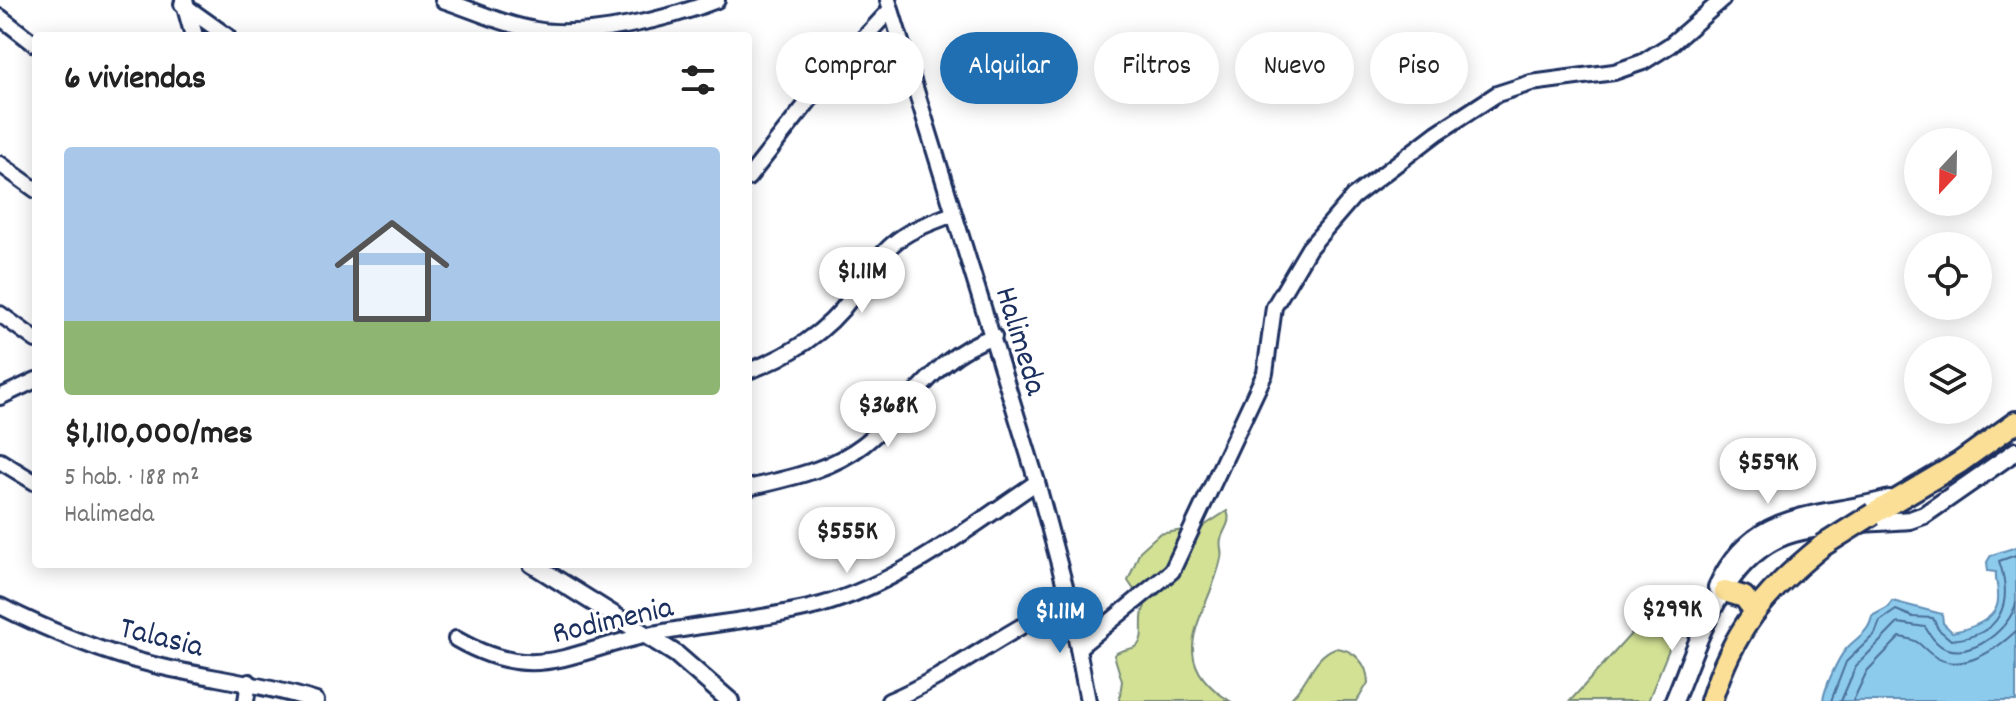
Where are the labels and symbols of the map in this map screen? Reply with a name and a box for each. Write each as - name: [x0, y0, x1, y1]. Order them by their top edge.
- north arrow: [1904, 128, 1992, 216]
- pin: $1.11M: [797, 247, 927, 315]
- street label: Halimeda: [980, 282, 1057, 402]
- pin: $368K: [832, 381, 944, 449]
- pin: $559K: [1712, 438, 1824, 506]
- pin: $555K: [791, 507, 903, 575]
- pin: $299K: [1616, 585, 1728, 653]
- street label: Rodimenia: [548, 586, 679, 659]
- pin: $1.11M: [995, 587, 1125, 655]
- street label: Talasia: [114, 607, 208, 673]

